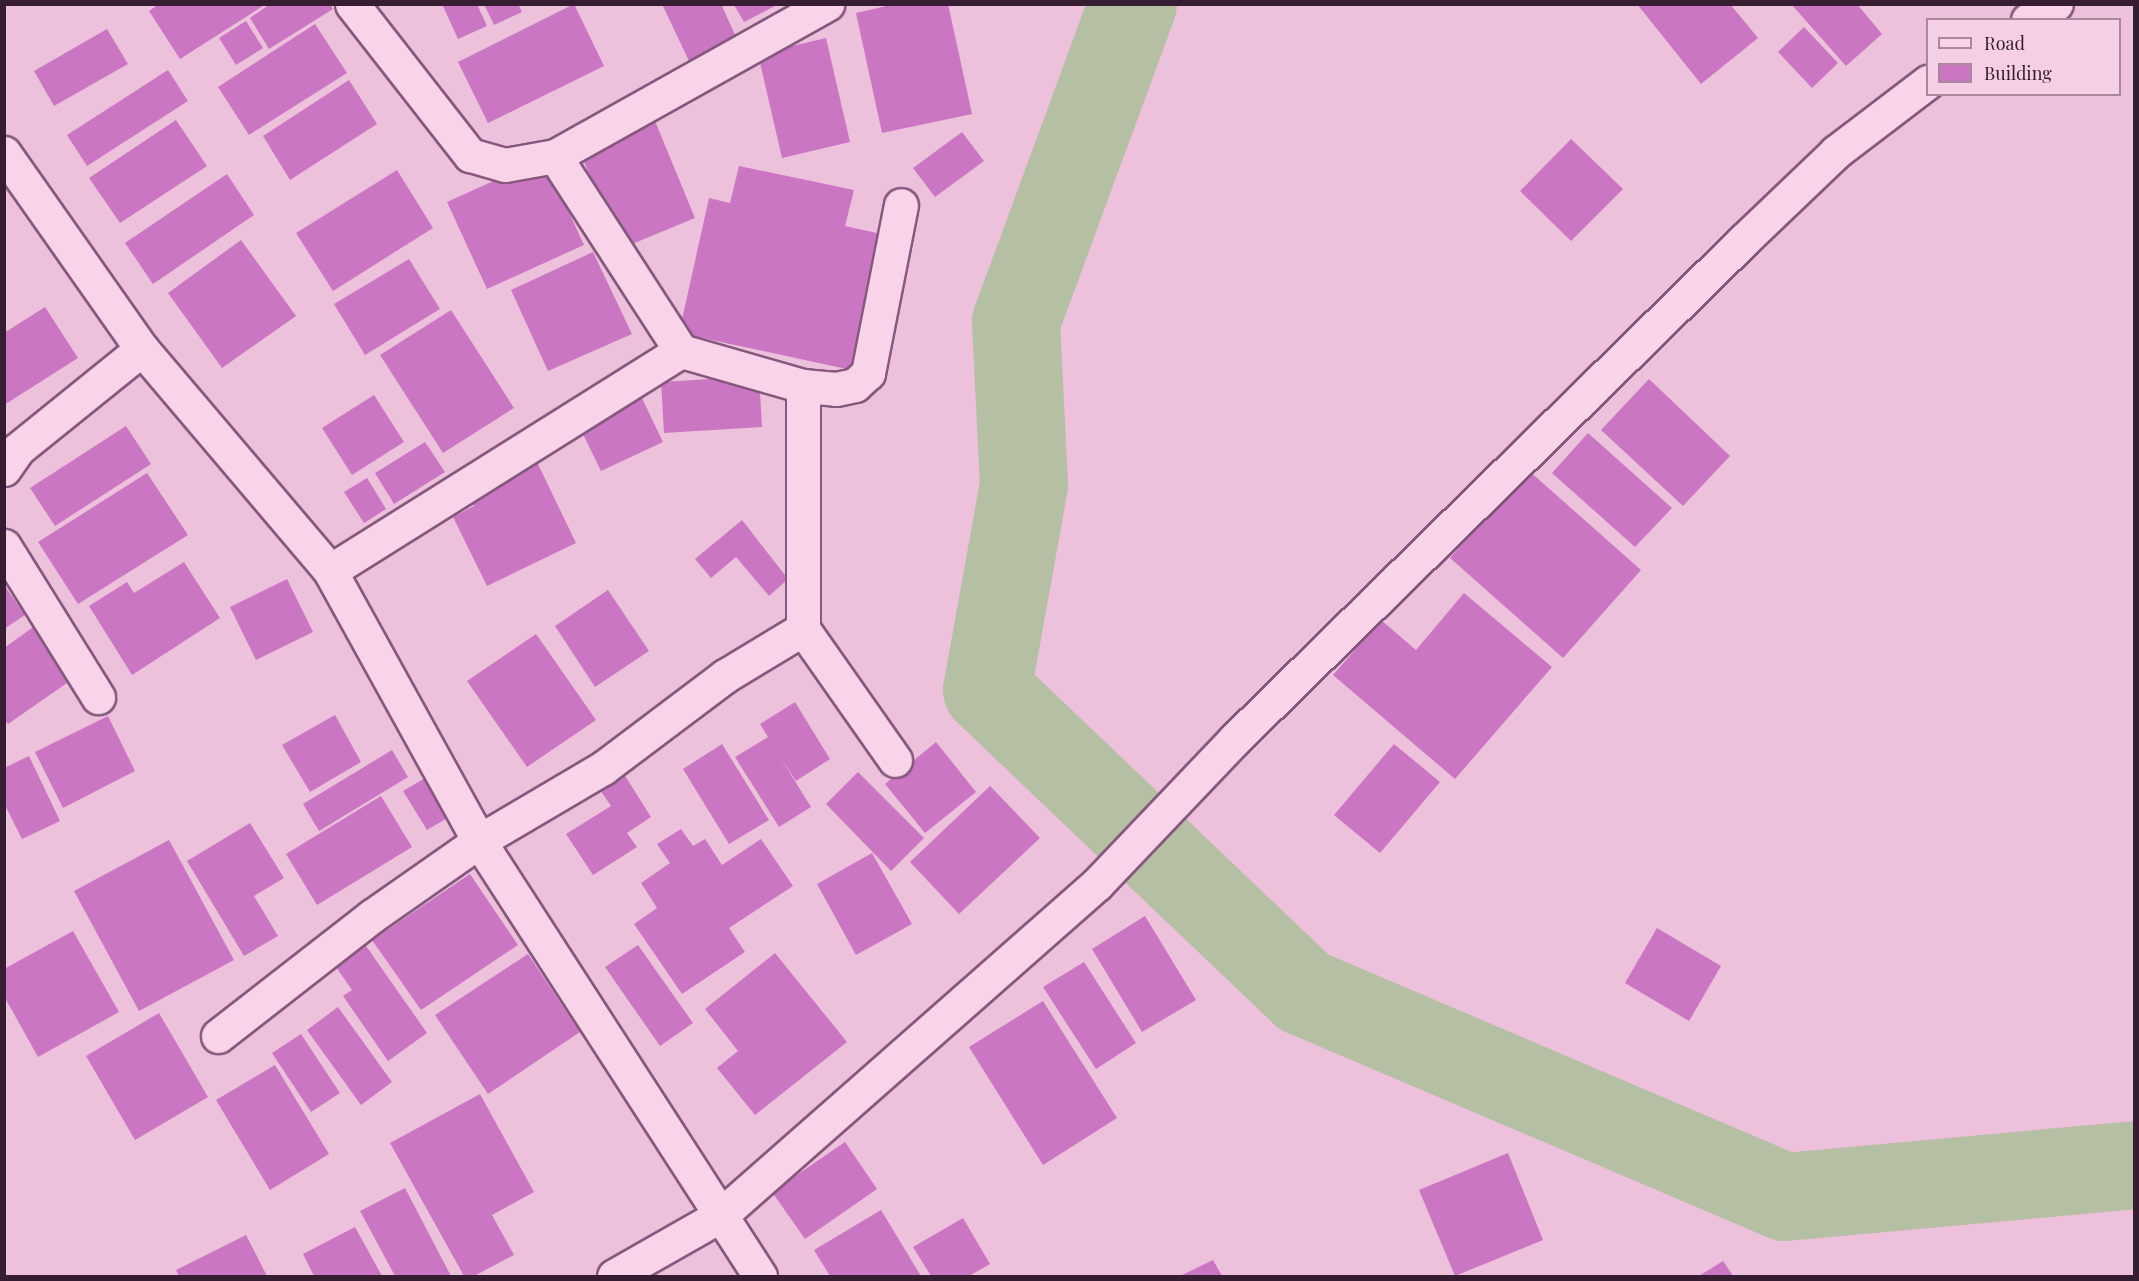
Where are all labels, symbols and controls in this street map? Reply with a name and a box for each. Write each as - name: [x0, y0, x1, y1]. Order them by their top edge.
- legend: [1926, 18, 2121, 96]
- text: Road: [1984, 31, 2025, 55]
- text: Building: [1984, 61, 2052, 85]

